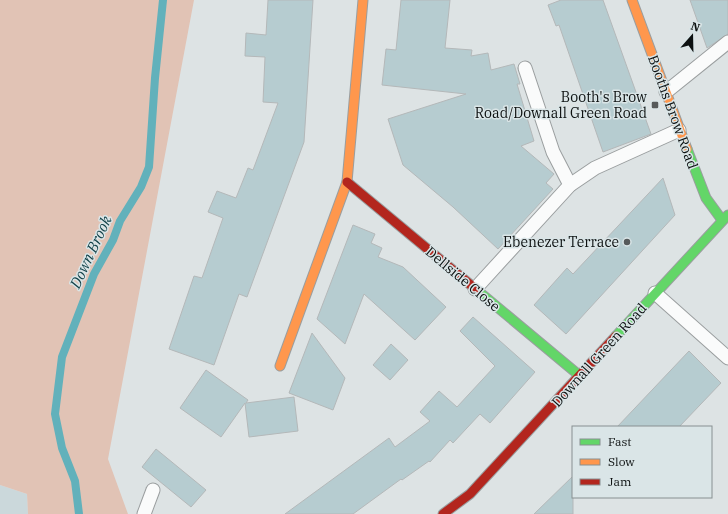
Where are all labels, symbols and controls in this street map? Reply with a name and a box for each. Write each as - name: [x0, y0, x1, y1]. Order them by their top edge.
- north arrow: [672, 16, 712, 56]
- text: N: [689, 19, 702, 35]
- street label: Booths Brow Road: [644, 53, 702, 172]
- place label: Booth's Brow Road/Downall Green Road: [475, 88, 647, 122]
- marker: Booth's Brow Road/Downall Green Road: [650, 100, 660, 110]
- water label: Down Brook: [65, 212, 116, 292]
- place label: Ebenezer Terrace: [503, 233, 619, 251]
- marker: Ebenezer Terrace: [622, 237, 632, 247]
- street label: Dellside Close: [422, 243, 504, 315]
- street label: Downall Green Road: [548, 299, 651, 411]
- legend: [572, 426, 712, 498]
- text: Fast: [608, 434, 632, 449]
- text: Slow: [608, 454, 635, 469]
- text: Jam: [608, 474, 632, 489]

